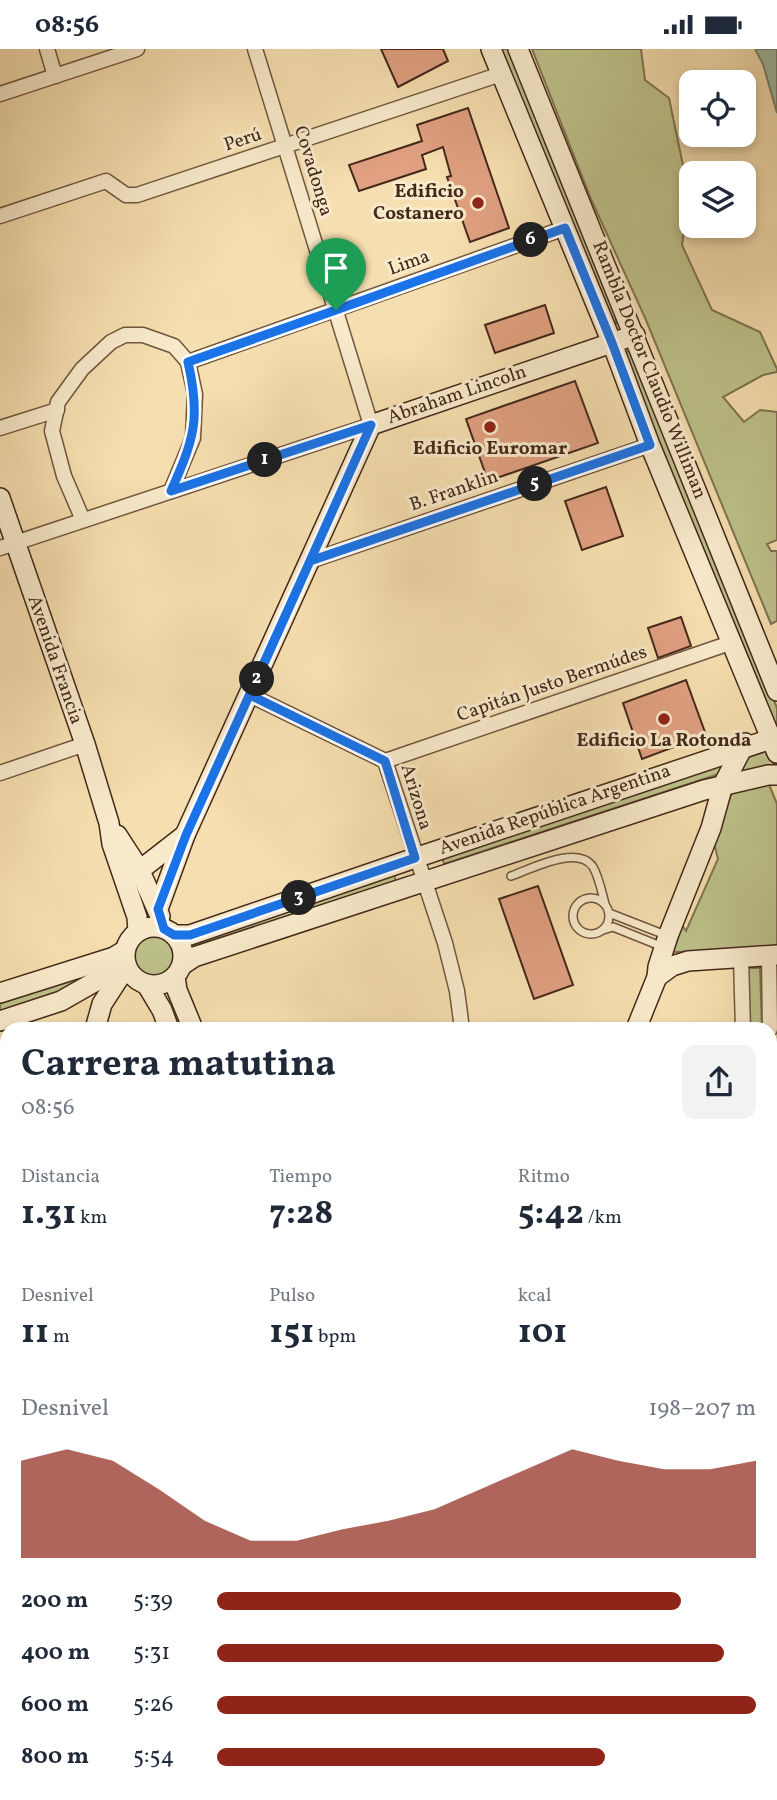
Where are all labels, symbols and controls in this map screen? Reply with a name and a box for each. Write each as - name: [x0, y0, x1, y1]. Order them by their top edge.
- text: 08:56: [35, 7, 99, 43]
- map controls: [679, 70, 756, 238]
- button: locate: [679, 70, 756, 147]
- street label: Perú: [221, 122, 265, 158]
- street label: Covadonga: [287, 123, 339, 219]
- button: layers: [679, 161, 756, 238]
- place label: Edificio Costanero: [373, 179, 464, 227]
- marker: Edificio Costanero: [470, 195, 486, 211]
- pin: 6: [514, 223, 548, 257]
- text: 6: [525, 226, 536, 252]
- street label: Rambla Doctor Claudio Williman: [585, 237, 713, 503]
- pin: [306, 238, 366, 310]
- street label: Lima: [385, 243, 433, 283]
- icon: arrive: [317, 249, 355, 287]
- street label: Abraham Lincoln: [384, 359, 530, 431]
- marker: Edificio Euromar: [482, 419, 498, 435]
- place label: Edificio Euromar: [413, 436, 567, 462]
- pin: 1: [247, 443, 282, 477]
- text: 1: [261, 446, 268, 472]
- street label: B. Franklin: [406, 464, 502, 518]
- pin: 5: [518, 467, 552, 501]
- text: 5: [530, 470, 539, 496]
- street label: Avenida Francia: [21, 592, 89, 728]
- street label: Capitán Justo Bermúdes: [453, 639, 651, 729]
- pin: 2: [240, 661, 274, 697]
- text: 2: [252, 665, 261, 691]
- marker: Edificio La Rotonda: [656, 711, 672, 727]
- place label: Edificio La Rotonda: [577, 728, 751, 754]
- street label: Avenida República Argentina: [436, 758, 674, 862]
- street label: Arizona: [394, 761, 438, 833]
- pin: 3: [282, 881, 316, 915]
- text: 3: [294, 884, 303, 910]
- text: Carrera matutina: [21, 1039, 336, 1092]
- button: share: [682, 1045, 756, 1119]
- text: 08:56: [21, 1092, 75, 1124]
- text: Distancia: [21, 1164, 100, 1190]
- text: Tiempo: [269, 1164, 332, 1190]
- text: Ritmo: [518, 1164, 570, 1190]
- text: 1.31: [21, 1190, 76, 1238]
- text: 7:28: [269, 1190, 333, 1238]
- text: 5:42: [518, 1190, 584, 1238]
- text: km: [76, 1205, 107, 1231]
- text: /km: [584, 1205, 622, 1231]
- text: Desnivel: [21, 1283, 94, 1309]
- text: Pulso: [269, 1283, 315, 1309]
- text: kcal: [518, 1283, 551, 1309]
- text: 11: [21, 1309, 49, 1357]
- text: 151: [269, 1309, 314, 1357]
- text: 101: [518, 1309, 567, 1357]
- text: m: [49, 1324, 70, 1350]
- text: bpm: [314, 1324, 356, 1350]
- text: Desnivel: [21, 1393, 109, 1425]
- text: 198–207 m: [648, 1393, 756, 1425]
- text: 200 m: [21, 1585, 88, 1617]
- text: 5:39: [133, 1585, 173, 1617]
- text: 400 m: [21, 1637, 90, 1669]
- text: 5:31: [133, 1637, 170, 1669]
- text: 600 m: [21, 1689, 89, 1721]
- text: 5:26: [133, 1689, 173, 1721]
- text: 800 m: [21, 1741, 89, 1773]
- text: 5:54: [133, 1741, 174, 1773]

